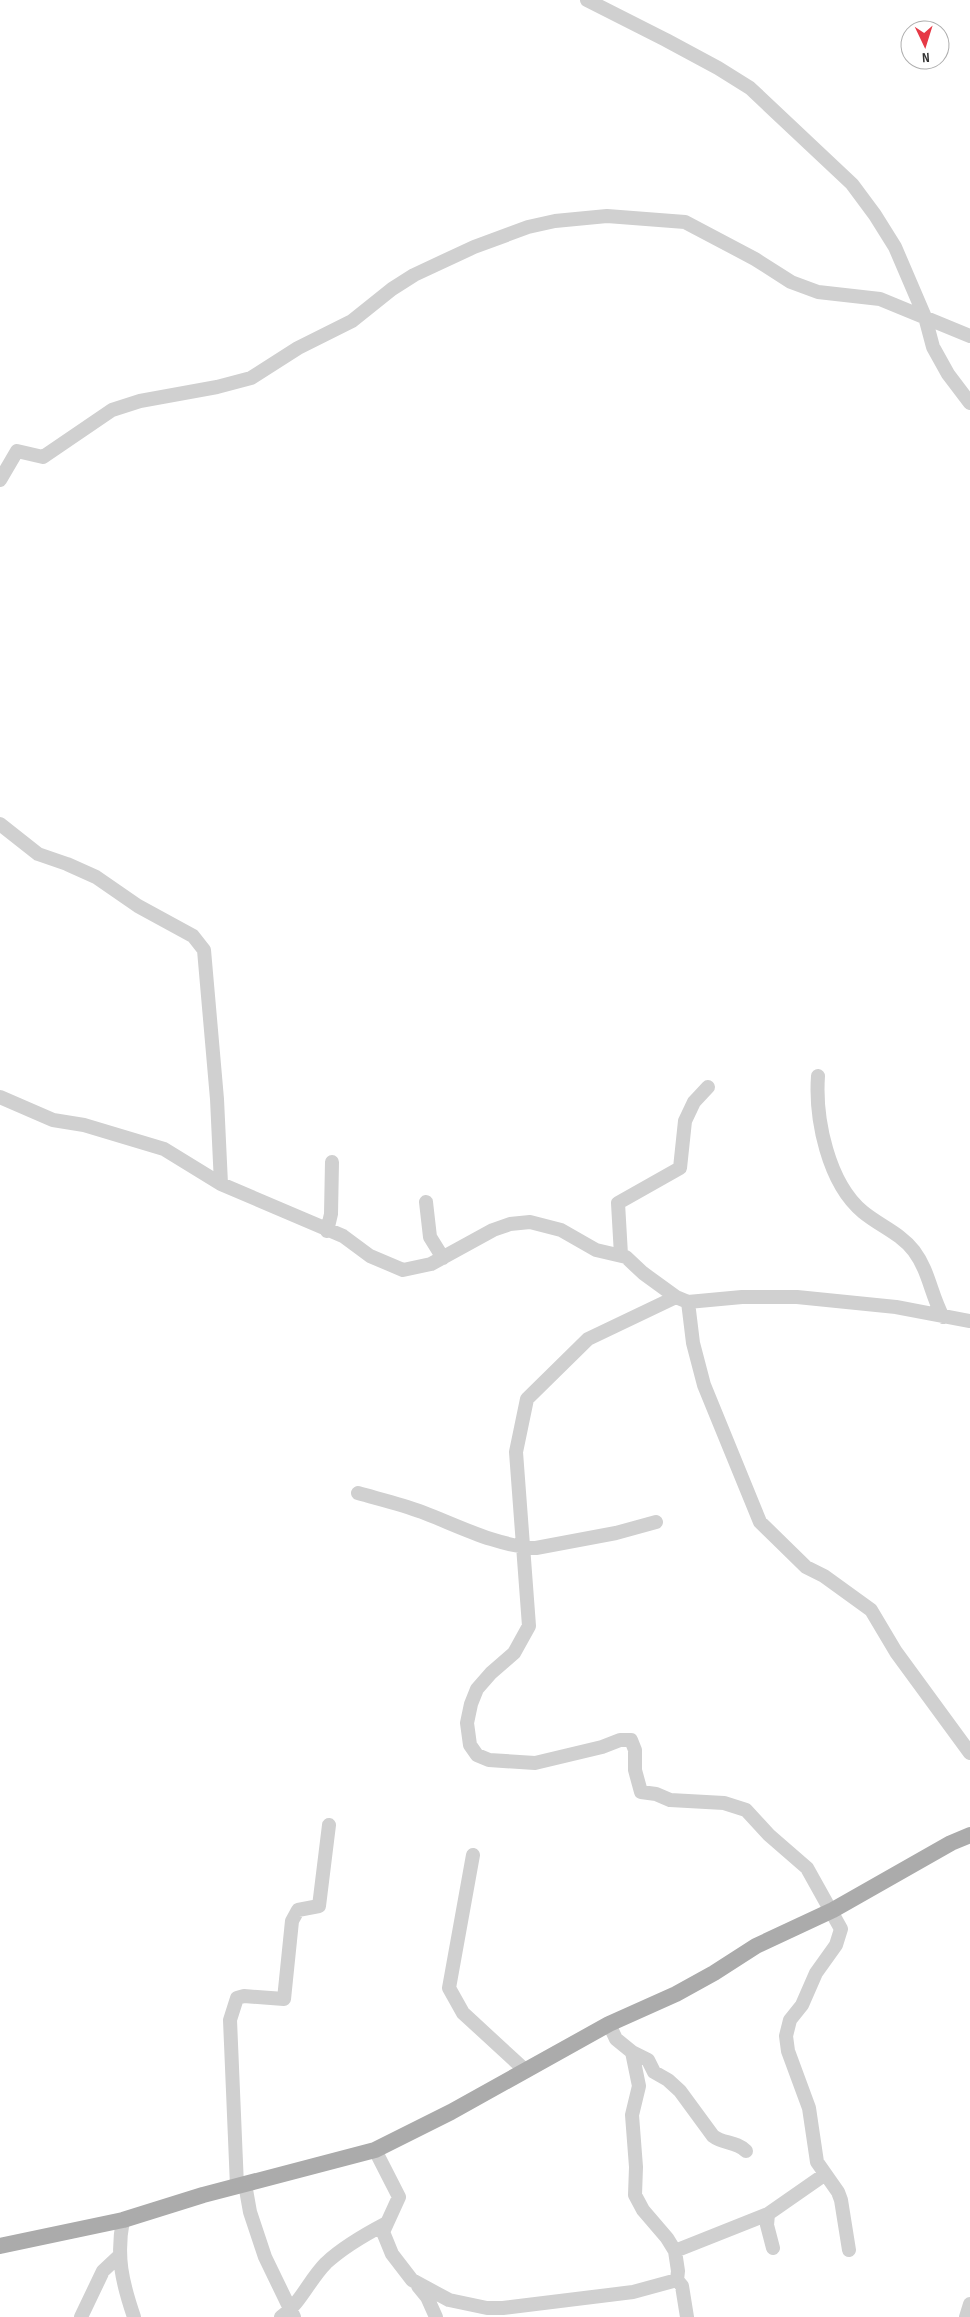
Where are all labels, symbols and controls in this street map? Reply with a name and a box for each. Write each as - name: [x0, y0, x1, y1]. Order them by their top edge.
- north arrow: [900, 20, 950, 70]
- text: N: [922, 49, 930, 66]

